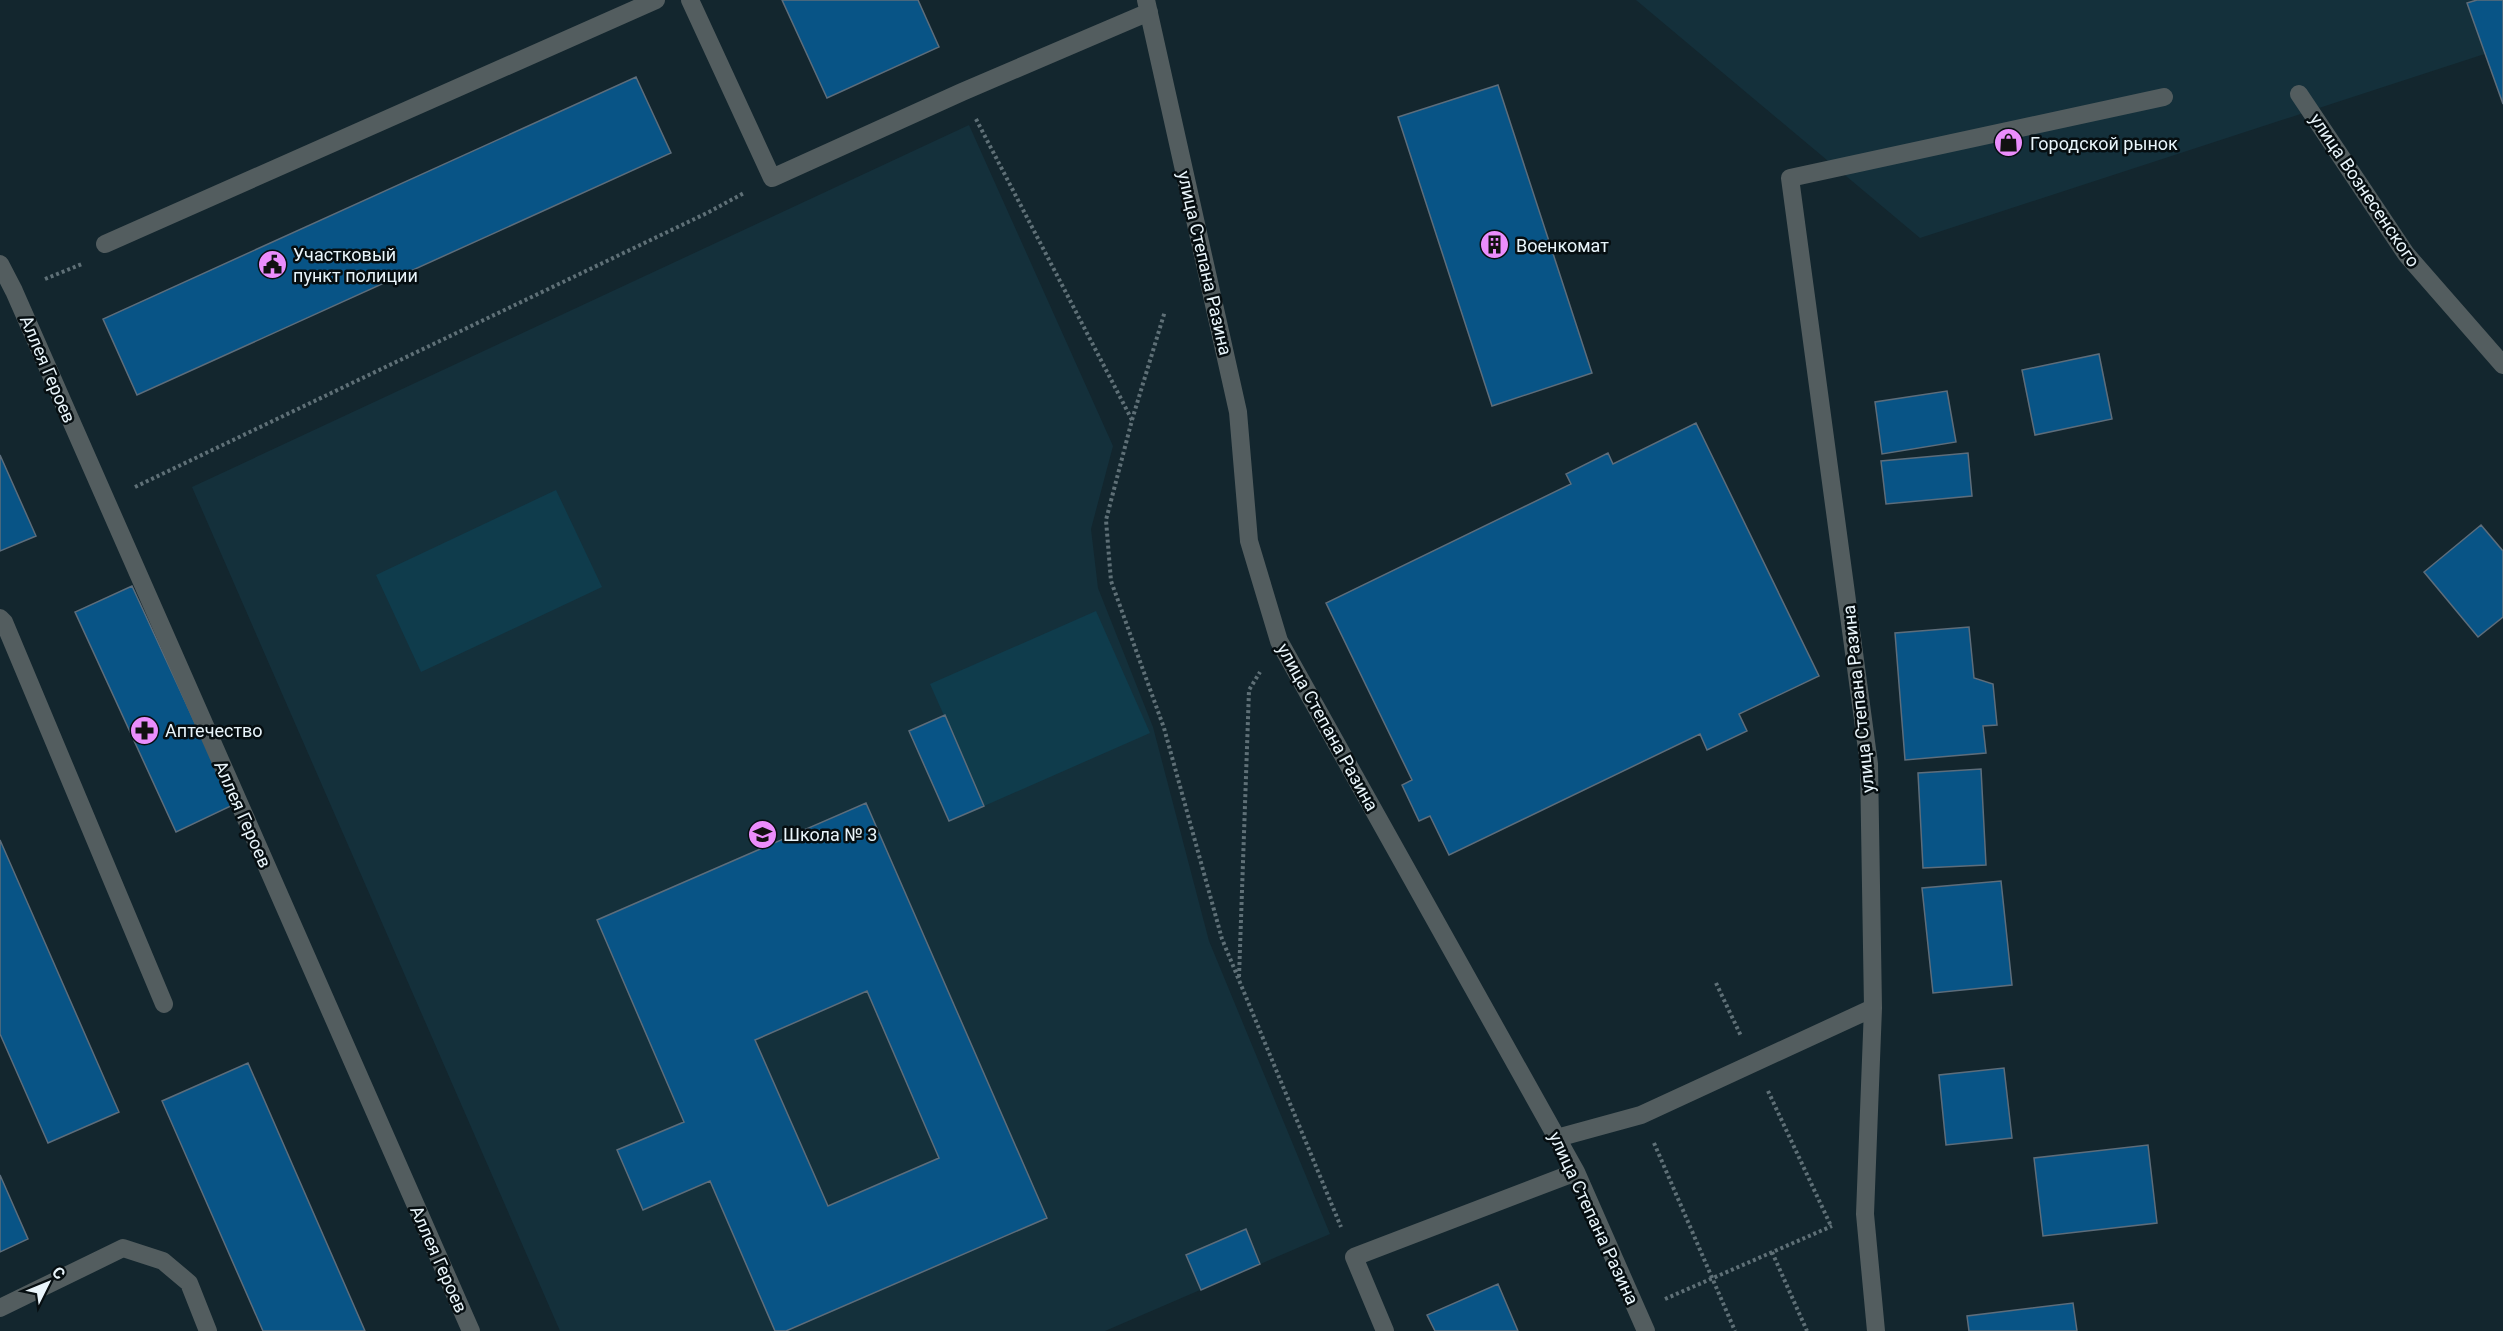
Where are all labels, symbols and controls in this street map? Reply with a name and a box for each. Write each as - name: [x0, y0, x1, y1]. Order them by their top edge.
- street label: улица Вознесенского: [2306, 109, 2424, 271]
- shop icon: Городской рынок: [1993, 127, 2025, 159]
- place label: Городской рынок: [2030, 133, 2178, 154]
- street label: улица Степана Разина: [1174, 169, 1236, 357]
- building icon: Военкомат: [1479, 229, 1511, 261]
- place label: Военкомат: [1516, 235, 1609, 256]
- place label: Участковый пункт полиции: [293, 244, 418, 286]
- public building icon: Участковый пункт полиции: [256, 248, 288, 280]
- street label: Аллея Героев: [16, 312, 80, 426]
- street label: улица Степана Разина: [1838, 604, 1878, 794]
- street label: улица Степана Разина: [1273, 639, 1383, 815]
- pharmacy icon: Аптечество: [128, 714, 160, 746]
- place label: Аптечество: [165, 720, 263, 741]
- street label: Аллея Героев: [210, 757, 276, 871]
- school or university icon: Школа № 3: [746, 818, 778, 850]
- place label: Школа № 3: [783, 824, 877, 845]
- street label: улица Степана Разина: [1545, 1128, 1643, 1308]
- street label: Аллея Героев: [406, 1202, 472, 1316]
- north arrow: [18, 1253, 78, 1313]
- text: С: [48, 1263, 69, 1283]

